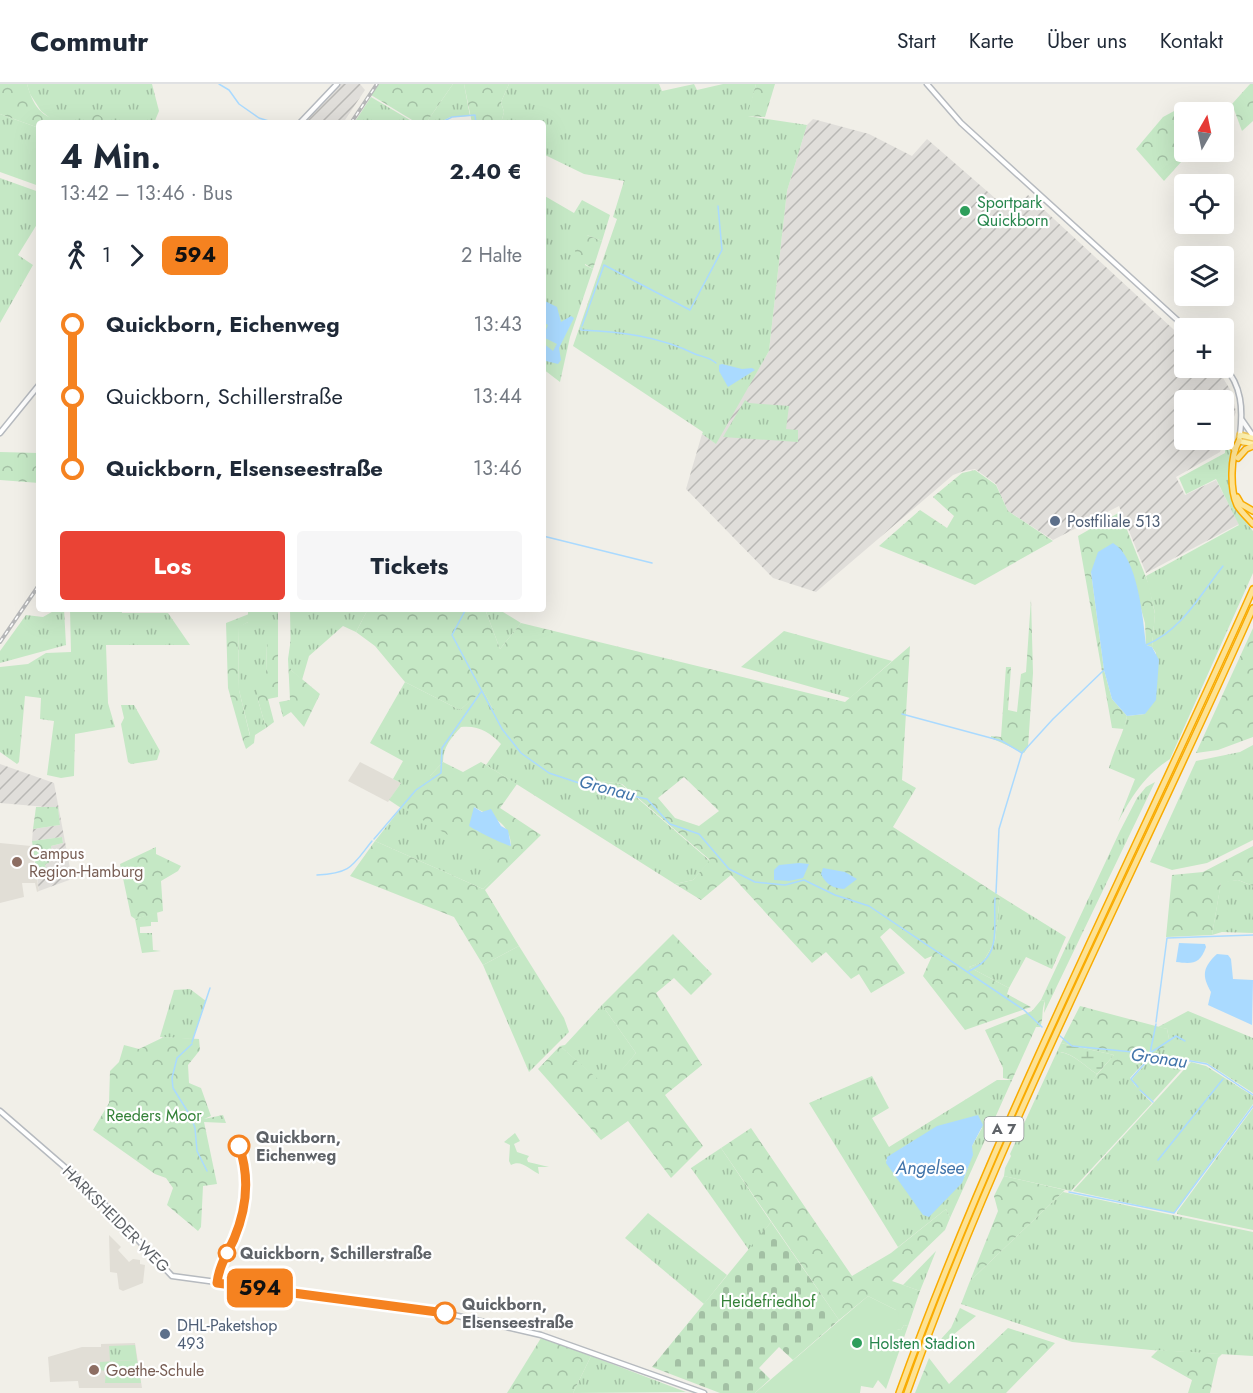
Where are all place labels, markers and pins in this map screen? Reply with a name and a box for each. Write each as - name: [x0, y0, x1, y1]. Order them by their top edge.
- place label: Sportpark Quickborn: [977, 191, 1049, 232]
- marker: Sportpark Quickborn: [958, 204, 972, 218]
- place label: Postfiliale 513: [1067, 510, 1161, 533]
- marker: Postfiliale 513: [1048, 514, 1062, 528]
- place label: Campus Region-Hamburg: [29, 842, 143, 883]
- marker: Campus Region-Hamburg: [10, 855, 24, 869]
- place label: Quickborn, Eichenweg: [256, 1126, 341, 1167]
- marker: Quickborn, Eichenweg: [228, 1135, 250, 1157]
- place label: Quickborn, Schillerstraße: [240, 1242, 432, 1265]
- marker: Quickborn, Schillerstraße: [218, 1244, 236, 1262]
- place label: Quickborn, Elsenseestraße: [462, 1293, 574, 1334]
- marker: Quickborn, Elsenseestraße: [434, 1302, 456, 1324]
- place label: DHL-Paketshop 493: [177, 1314, 277, 1355]
- marker: DHL-Paketshop 493: [158, 1327, 172, 1341]
- place label: Holsten Stadion: [869, 1332, 975, 1355]
- marker: Holsten Stadion: [850, 1336, 864, 1350]
- place label: Goethe-Schule: [106, 1359, 204, 1382]
- marker: Goethe-Schule: [87, 1363, 101, 1377]

